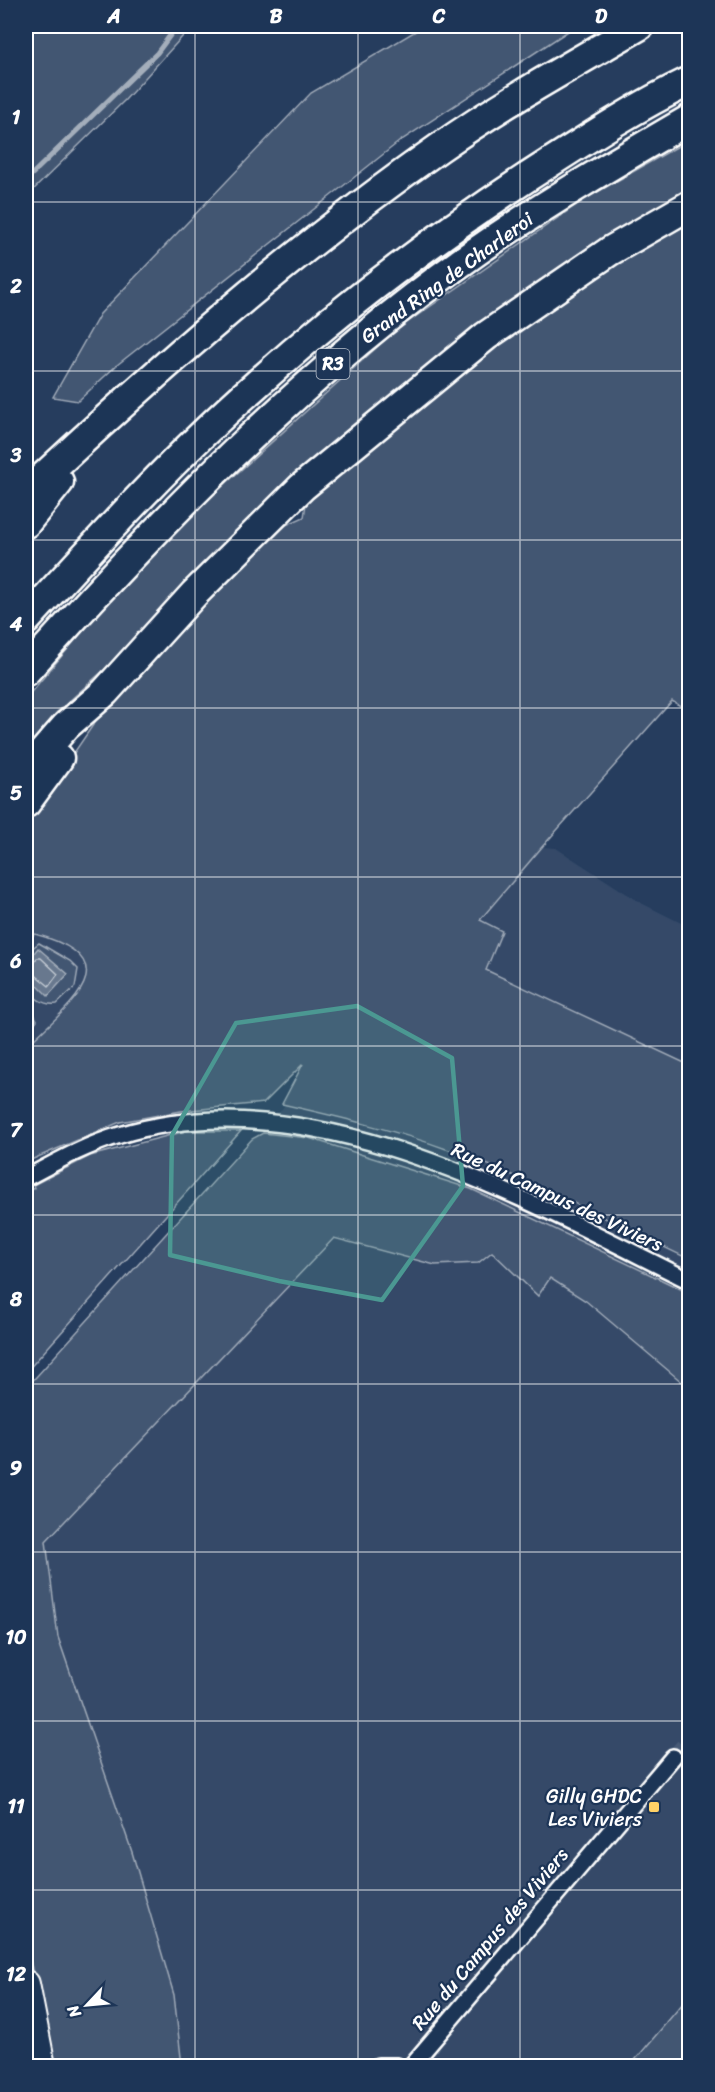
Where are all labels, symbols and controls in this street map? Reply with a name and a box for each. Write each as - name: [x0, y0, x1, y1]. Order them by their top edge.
- text: A: [106, 0, 121, 34]
- text: B: [270, 0, 283, 34]
- text: C: [432, 0, 446, 34]
- text: D: [595, 0, 608, 34]
- text: 1: [12, 100, 21, 135]
- street label: Grand Ring de Charleroi: [353, 202, 542, 353]
- text: 2: [9, 269, 22, 304]
- road number: R3: [316, 349, 350, 379]
- text: 3: [10, 438, 22, 473]
- text: 4: [9, 607, 23, 642]
- text: 5: [10, 776, 22, 811]
- text: 6: [9, 944, 22, 979]
- text: 7: [10, 1113, 23, 1148]
- street label: Rue du Campus des Viviers: [445, 1132, 669, 1262]
- text: 8: [9, 1282, 23, 1317]
- text: 9: [10, 1451, 22, 1486]
- text: 10: [5, 1620, 27, 1655]
- place label: Gilly GHDC Les Viviers: [546, 1779, 643, 1837]
- text: 11: [7, 1789, 25, 1824]
- marker: Gilly GHDC Les Viviers: [647, 1800, 661, 1814]
- street label: Rue du Campus des Viviers: [403, 1839, 578, 2038]
- text: 12: [6, 1957, 27, 1992]
- north arrow: [57, 1975, 117, 2035]
- text: N: [58, 1999, 90, 2024]

